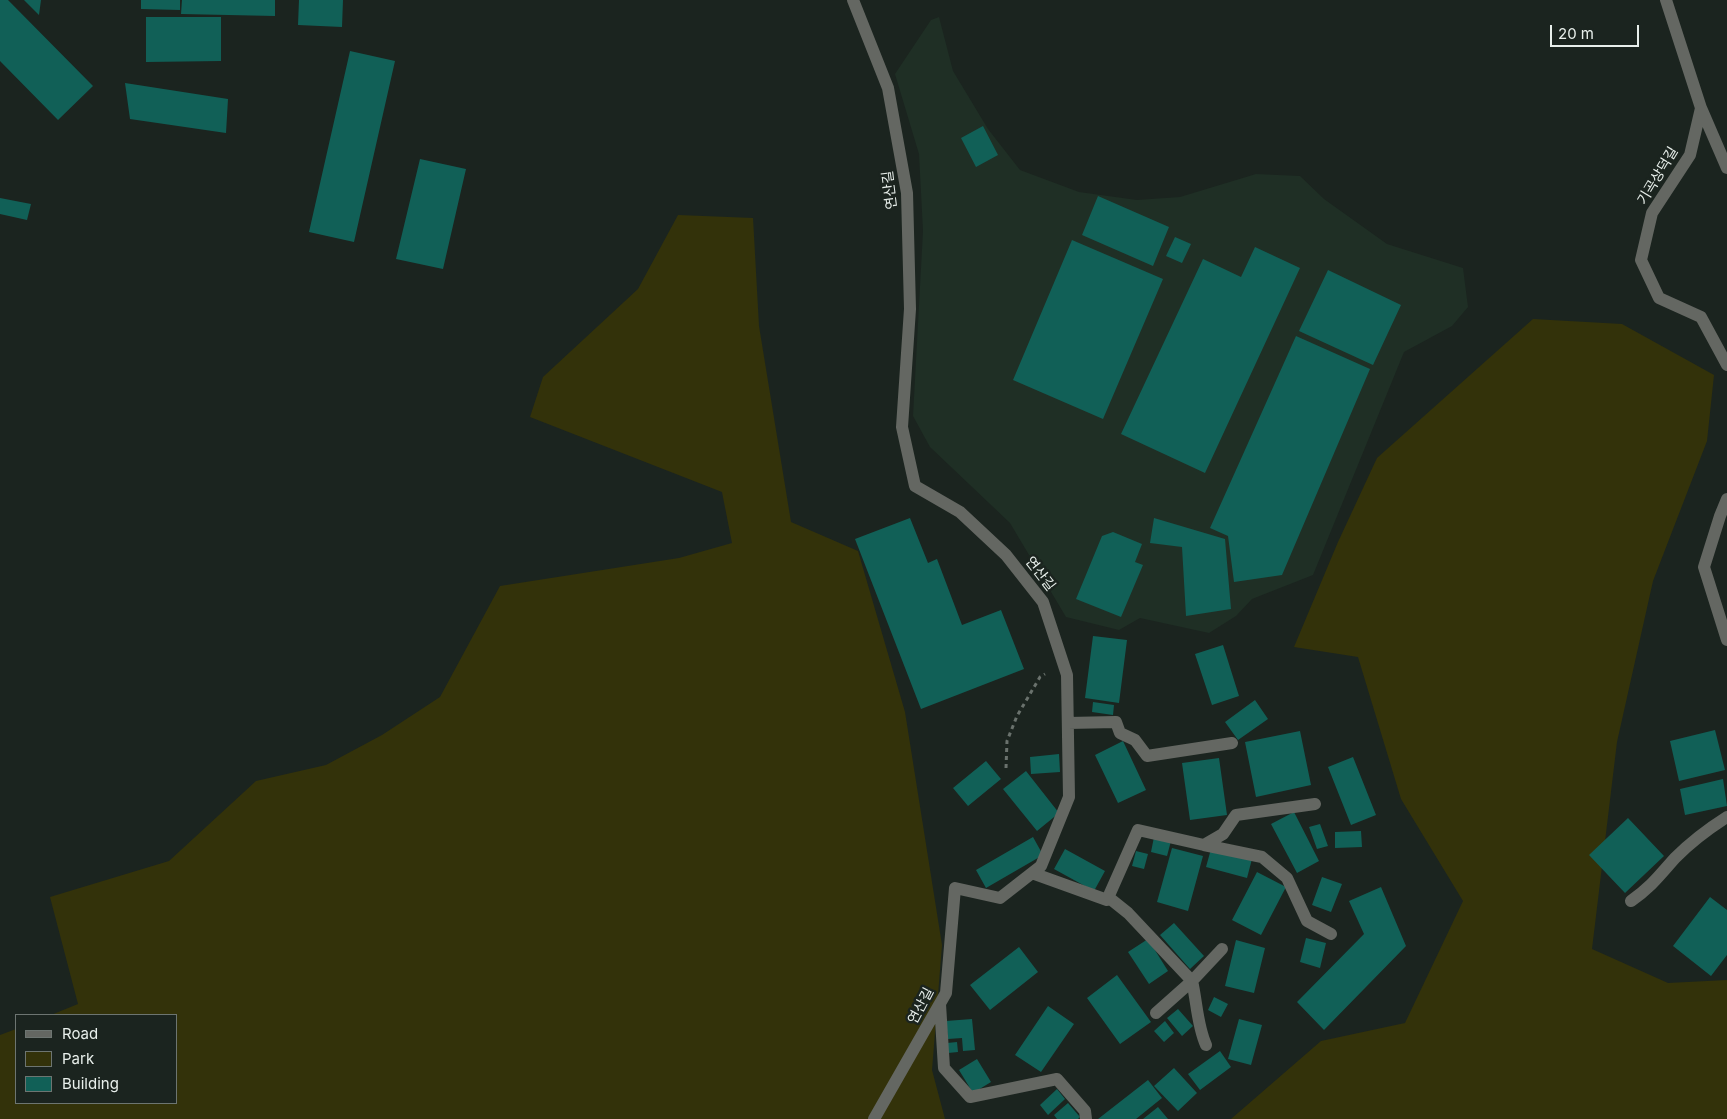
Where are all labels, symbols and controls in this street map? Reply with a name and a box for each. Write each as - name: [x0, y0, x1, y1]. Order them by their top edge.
- scale bar: [1552, 15, 1641, 47]
- text: 20 m: [1558, 24, 1594, 43]
- street label: 기곡상덕길: [1634, 144, 1682, 208]
- street label: 연산길: [879, 170, 901, 210]
- street label: 연산길: [1021, 554, 1059, 594]
- street label: 연산길: [905, 985, 937, 1027]
- legend: [15, 1014, 178, 1104]
- text: Road: [62, 1024, 98, 1043]
- text: Park: [62, 1049, 94, 1068]
- text: Building: [62, 1074, 119, 1093]

